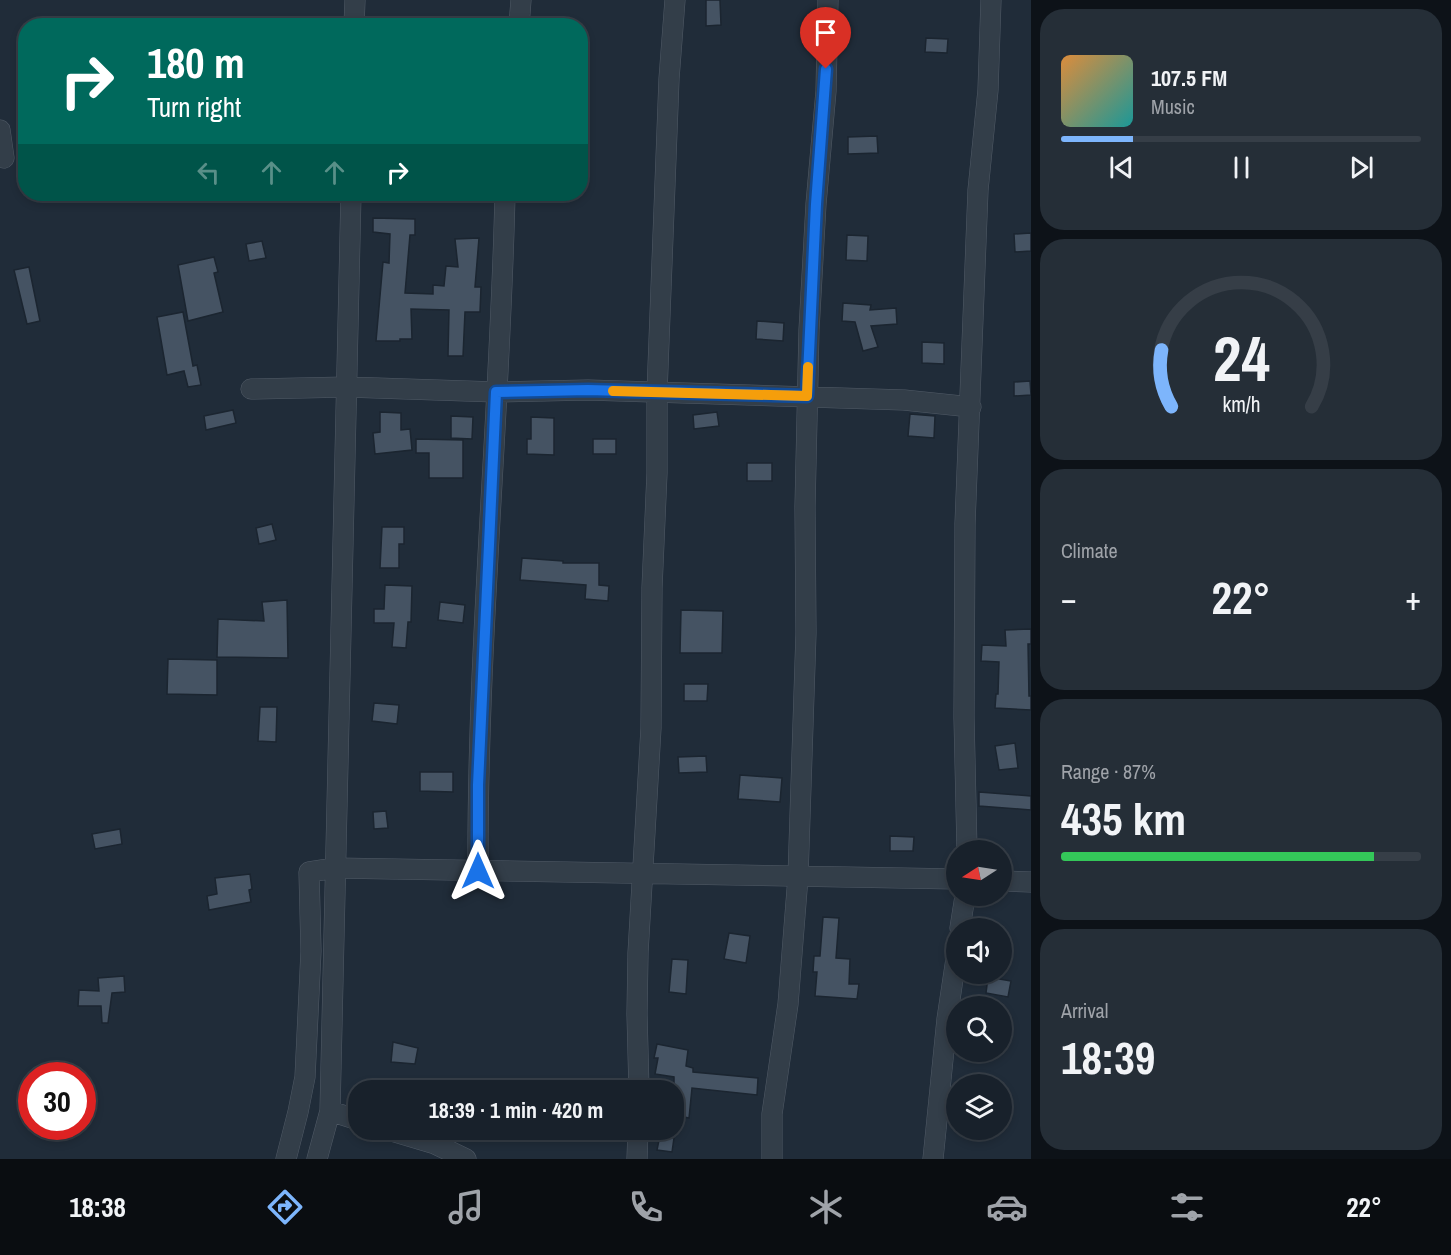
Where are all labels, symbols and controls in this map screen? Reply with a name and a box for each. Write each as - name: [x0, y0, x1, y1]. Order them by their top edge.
- pin: [800, 7, 851, 69]
- icon: arrive: [809, 16, 842, 49]
- text: 180 m: [147, 35, 245, 91]
- icon: right: [48, 42, 126, 120]
- text: 107.5 FM: [1151, 63, 1227, 93]
- text: Turn right: [147, 89, 241, 125]
- text: Music: [1151, 93, 1195, 120]
- icon: previous: [1105, 151, 1138, 184]
- icon: pause: [1225, 151, 1258, 184]
- icon: next: [1345, 151, 1378, 184]
- icon: left: [192, 156, 225, 189]
- icon: ahead: [255, 156, 288, 189]
- icon: ahead: [318, 156, 351, 189]
- icon: right: [381, 156, 414, 189]
- text: 24: [1213, 316, 1269, 400]
- text: km/h: [1222, 390, 1260, 419]
- text: Climate: [1061, 537, 1118, 564]
- text: 22°: [1211, 567, 1271, 628]
- text: −: [1061, 576, 1077, 620]
- text: +: [1405, 576, 1421, 620]
- text: Range · 87%: [1061, 758, 1156, 785]
- text: 435 km: [1061, 788, 1186, 849]
- position arrow: [446, 839, 510, 903]
- north arrow: [946, 840, 1012, 906]
- map controls: [946, 840, 1012, 1140]
- button: sound: [946, 918, 1012, 984]
- button: search: [946, 996, 1012, 1062]
- text: Arrival: [1061, 997, 1108, 1024]
- text: 18:39: [1061, 1027, 1155, 1088]
- speed limit sign: 30: [18, 1062, 96, 1140]
- button: layers: [946, 1074, 1012, 1140]
- text: 18:39 · 1 min · 420 m: [429, 1095, 603, 1125]
- icon: directions: [264, 1186, 306, 1228]
- icon: music: [445, 1186, 487, 1228]
- icon: phone: [625, 1186, 667, 1228]
- icon: climate: [805, 1186, 847, 1228]
- icon: car: [986, 1186, 1028, 1228]
- icon: filters: [1166, 1186, 1208, 1228]
- text: 18:38: [69, 1189, 126, 1225]
- text: 22°: [1346, 1189, 1382, 1225]

